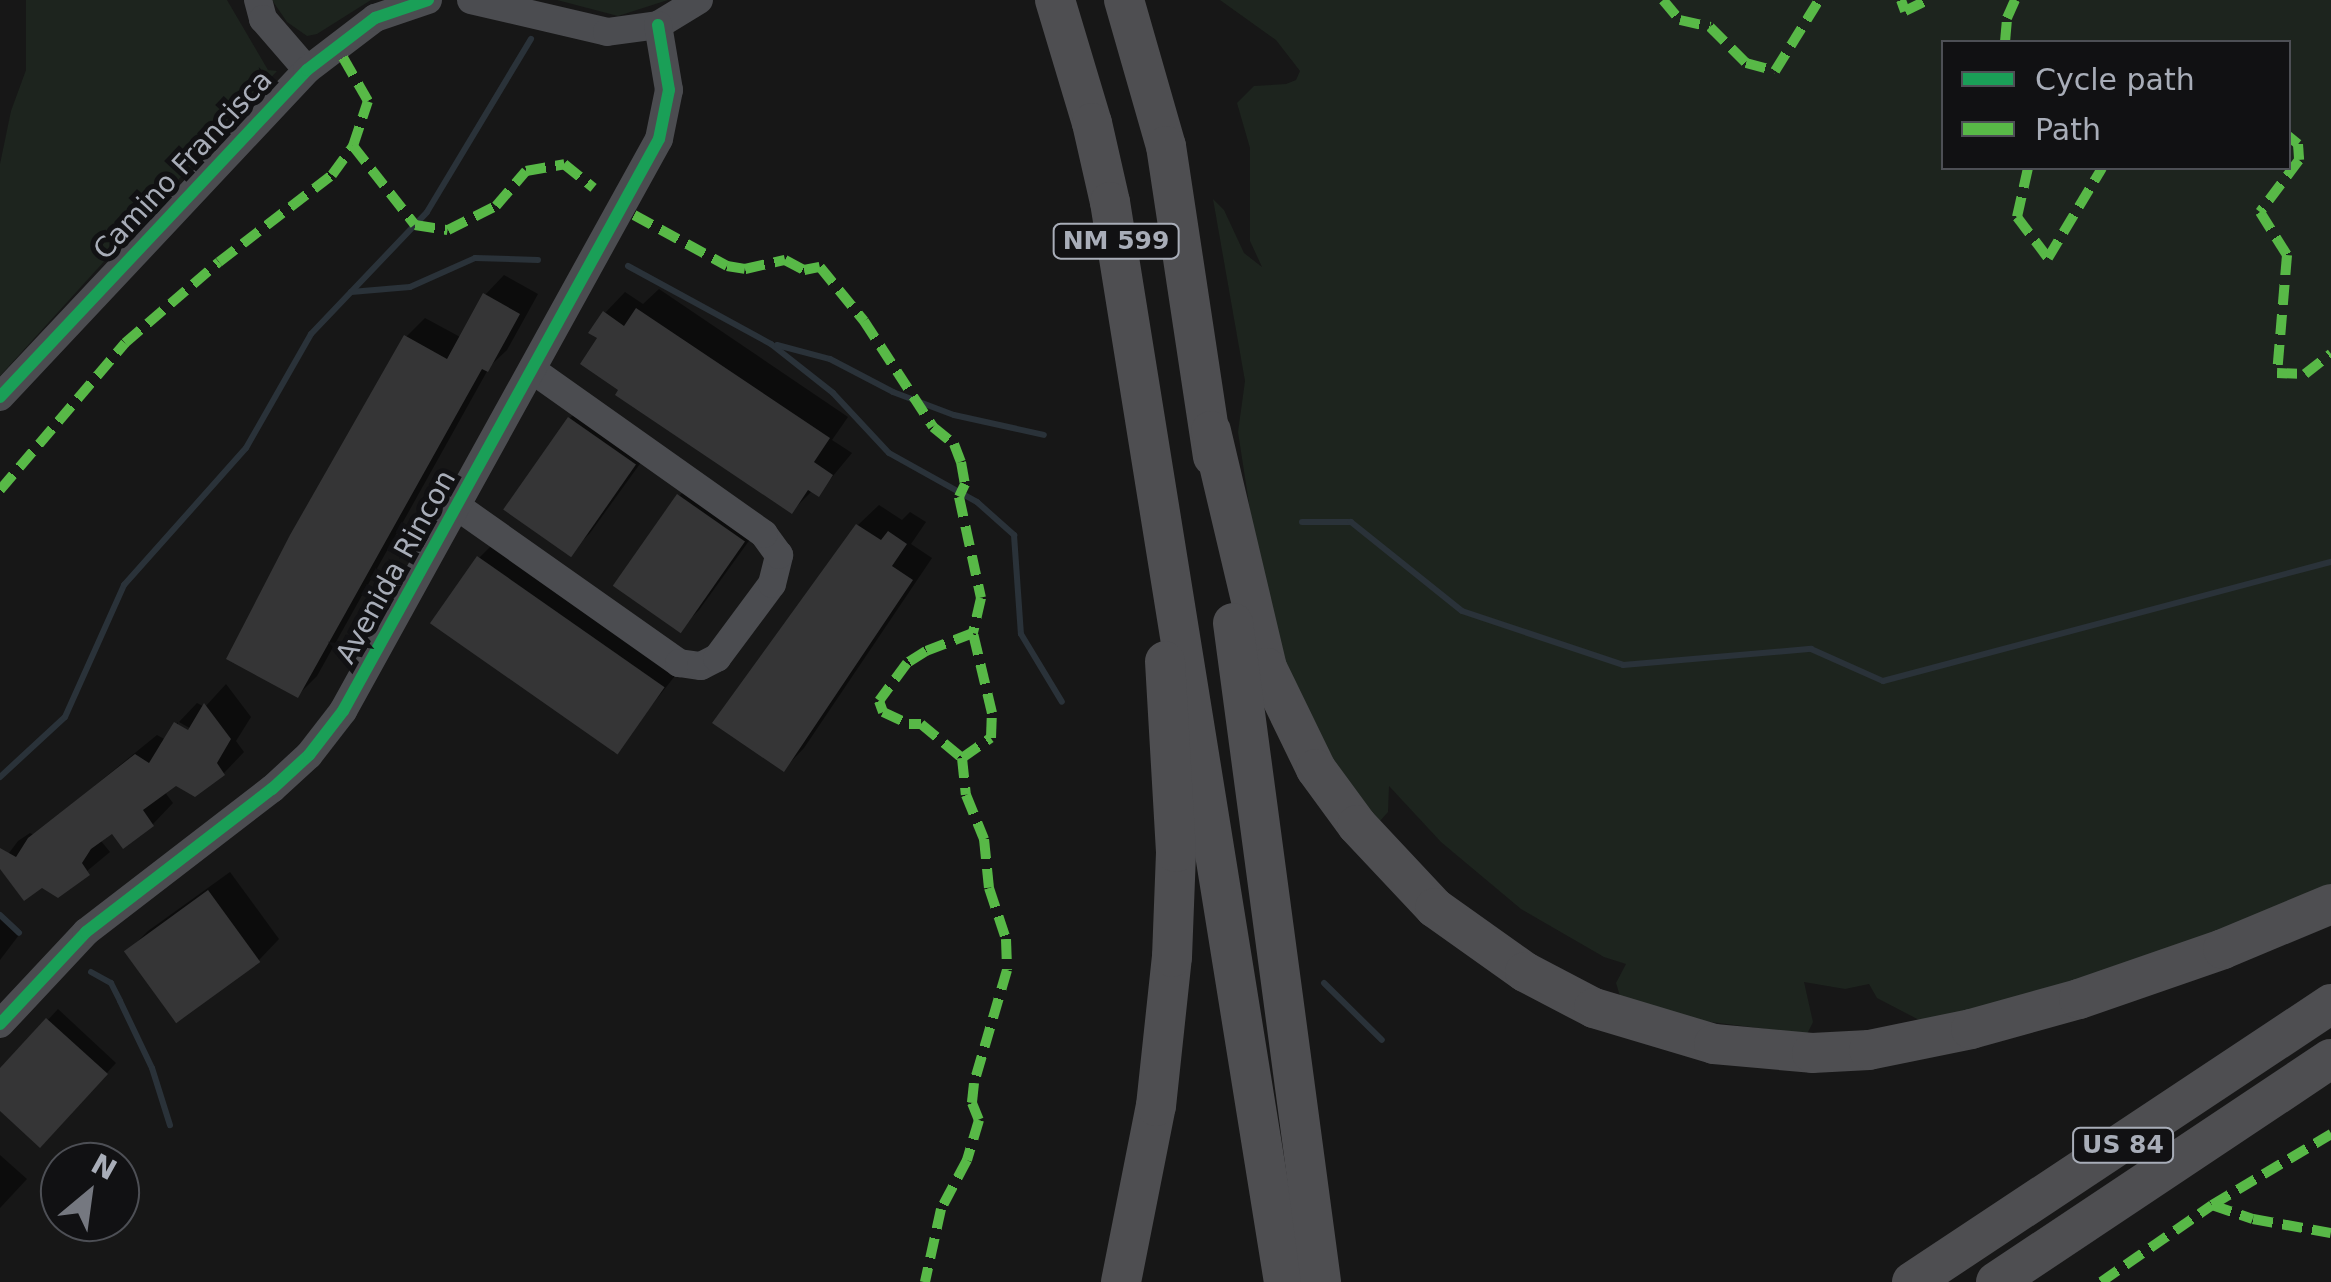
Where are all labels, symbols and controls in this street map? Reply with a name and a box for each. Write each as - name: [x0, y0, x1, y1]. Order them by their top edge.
- legend: [1941, 40, 2291, 170]
- text: Cycle path: [2035, 62, 2195, 97]
- street label: Camino Francisca: [87, 63, 279, 267]
- text: Path: [2035, 112, 2101, 147]
- road number: NM 599: [1051, 221, 1181, 261]
- street label: Avenida Rincon: [329, 464, 463, 670]
- road number: US 84: [2070, 1125, 2176, 1165]
- north arrow: [40, 1142, 140, 1242]
- text: N: [86, 1147, 122, 1187]

